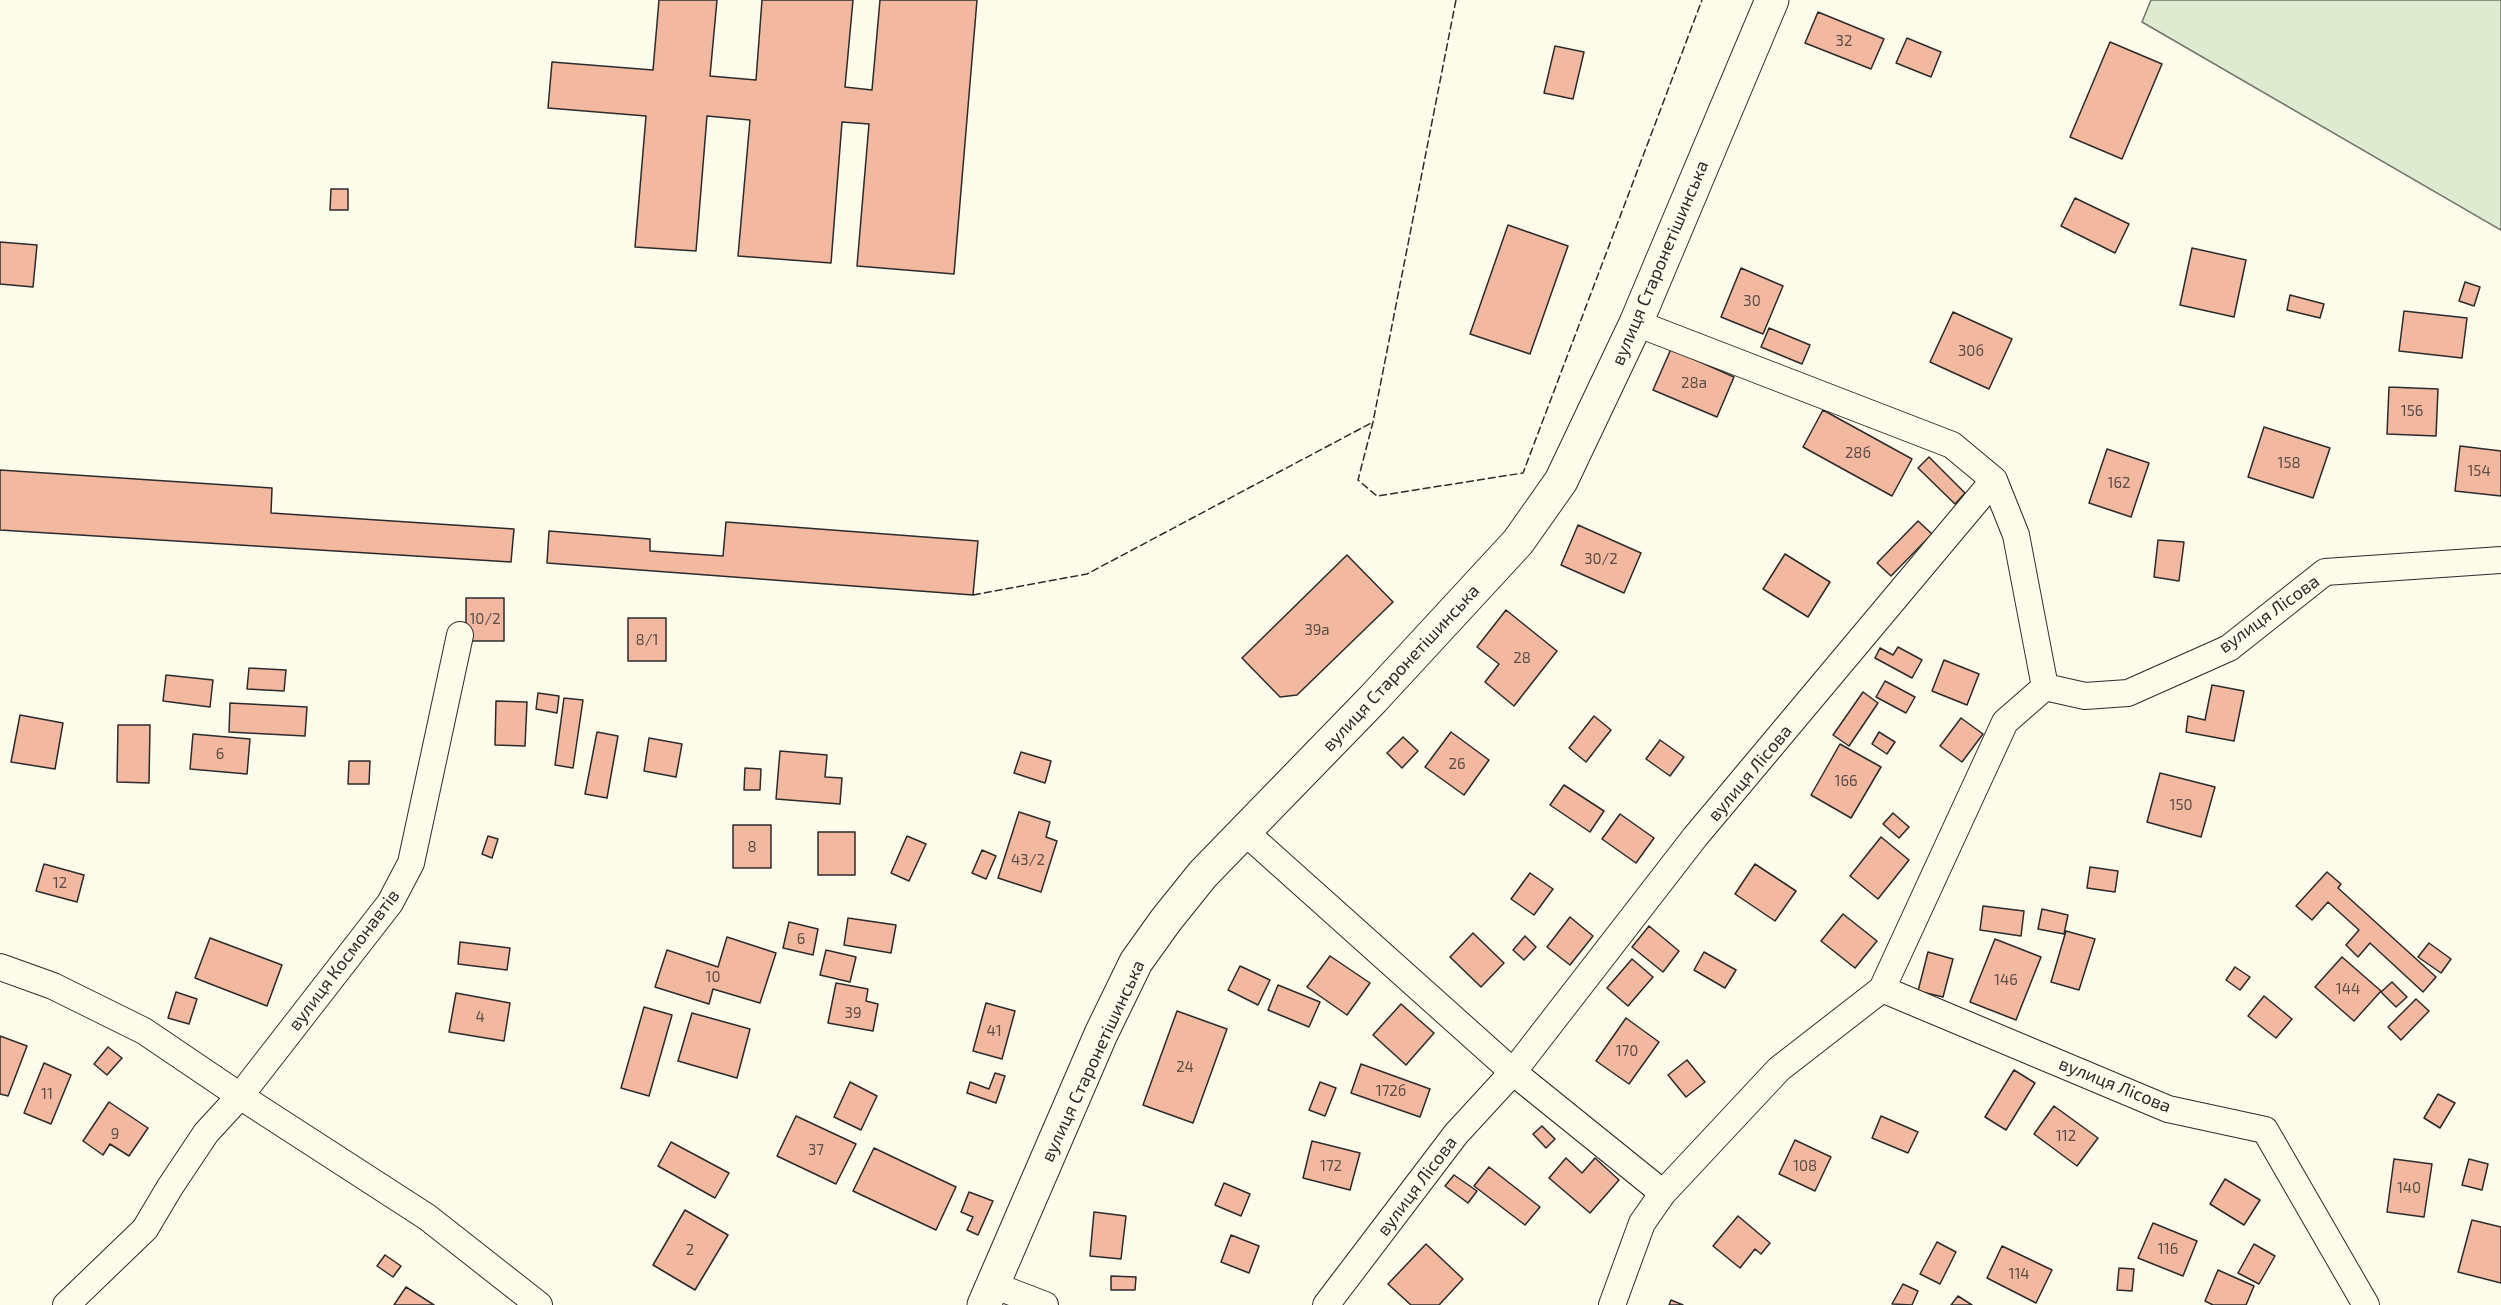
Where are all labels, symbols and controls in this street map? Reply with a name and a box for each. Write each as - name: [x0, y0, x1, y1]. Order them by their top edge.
- house number: 32: [1836, 32, 1852, 50]
- street label: вулиця Старонетішинська: [1607, 157, 1713, 369]
- house number: 30: [1743, 292, 1761, 310]
- house number: 30б: [1958, 342, 1984, 360]
- house number: 28а: [1681, 374, 1707, 392]
- house number: 156: [2401, 402, 2423, 420]
- house number: 28б: [1845, 444, 1871, 462]
- house number: 158: [2277, 454, 2301, 472]
- house number: 154: [2467, 462, 2491, 480]
- house number: 162: [2108, 474, 2130, 492]
- house number: 30/2: [1584, 550, 1618, 568]
- street label: вулиця Лісова: [2214, 570, 2324, 658]
- street label: вулиця Старонетішинська: [1318, 580, 1484, 756]
- house number: 10/2: [469, 610, 501, 628]
- house number: 39а: [1304, 621, 1330, 639]
- house number: 8/1: [636, 631, 658, 649]
- house number: 28: [1513, 649, 1531, 667]
- street label: вулиця Лісова: [1703, 720, 1797, 826]
- house number: 6: [216, 745, 224, 763]
- house number: 26: [1448, 755, 1466, 773]
- house number: 166: [1834, 772, 1858, 790]
- house number: 150: [2169, 796, 2193, 814]
- house number: 8: [747, 838, 757, 856]
- house number: 43/2: [1011, 851, 1045, 869]
- house number: 12: [53, 874, 67, 892]
- street label: вулиця Космонавтів: [284, 885, 404, 1035]
- house number: 6: [797, 930, 805, 948]
- street label: вулиця Старонетішинська: [1037, 957, 1149, 1165]
- house number: 10: [705, 968, 721, 986]
- house number: 146: [1994, 971, 2018, 989]
- house number: 144: [2336, 980, 2360, 998]
- house number: 39: [845, 1004, 861, 1022]
- house number: 4: [475, 1008, 485, 1026]
- house number: 41: [986, 1022, 1002, 1040]
- house number: 170: [1616, 1042, 1638, 1060]
- street label: вулиця Лісова: [2056, 1053, 2174, 1117]
- house number: 24: [1176, 1058, 1194, 1076]
- house number: 172б: [1376, 1082, 1406, 1100]
- house number: 11: [41, 1085, 53, 1103]
- house number: 9: [111, 1125, 119, 1143]
- house number: 112: [2056, 1127, 2076, 1145]
- street label: вулиця Лісова: [1373, 1132, 1461, 1240]
- house number: 37: [808, 1141, 824, 1159]
- house number: 172: [1320, 1157, 1342, 1175]
- house number: 108: [1793, 1157, 1817, 1175]
- house number: 140: [2397, 1179, 2421, 1197]
- house number: 116: [2158, 1240, 2178, 1258]
- house number: 2: [686, 1241, 694, 1259]
- house number: 114: [2008, 1265, 2030, 1283]

